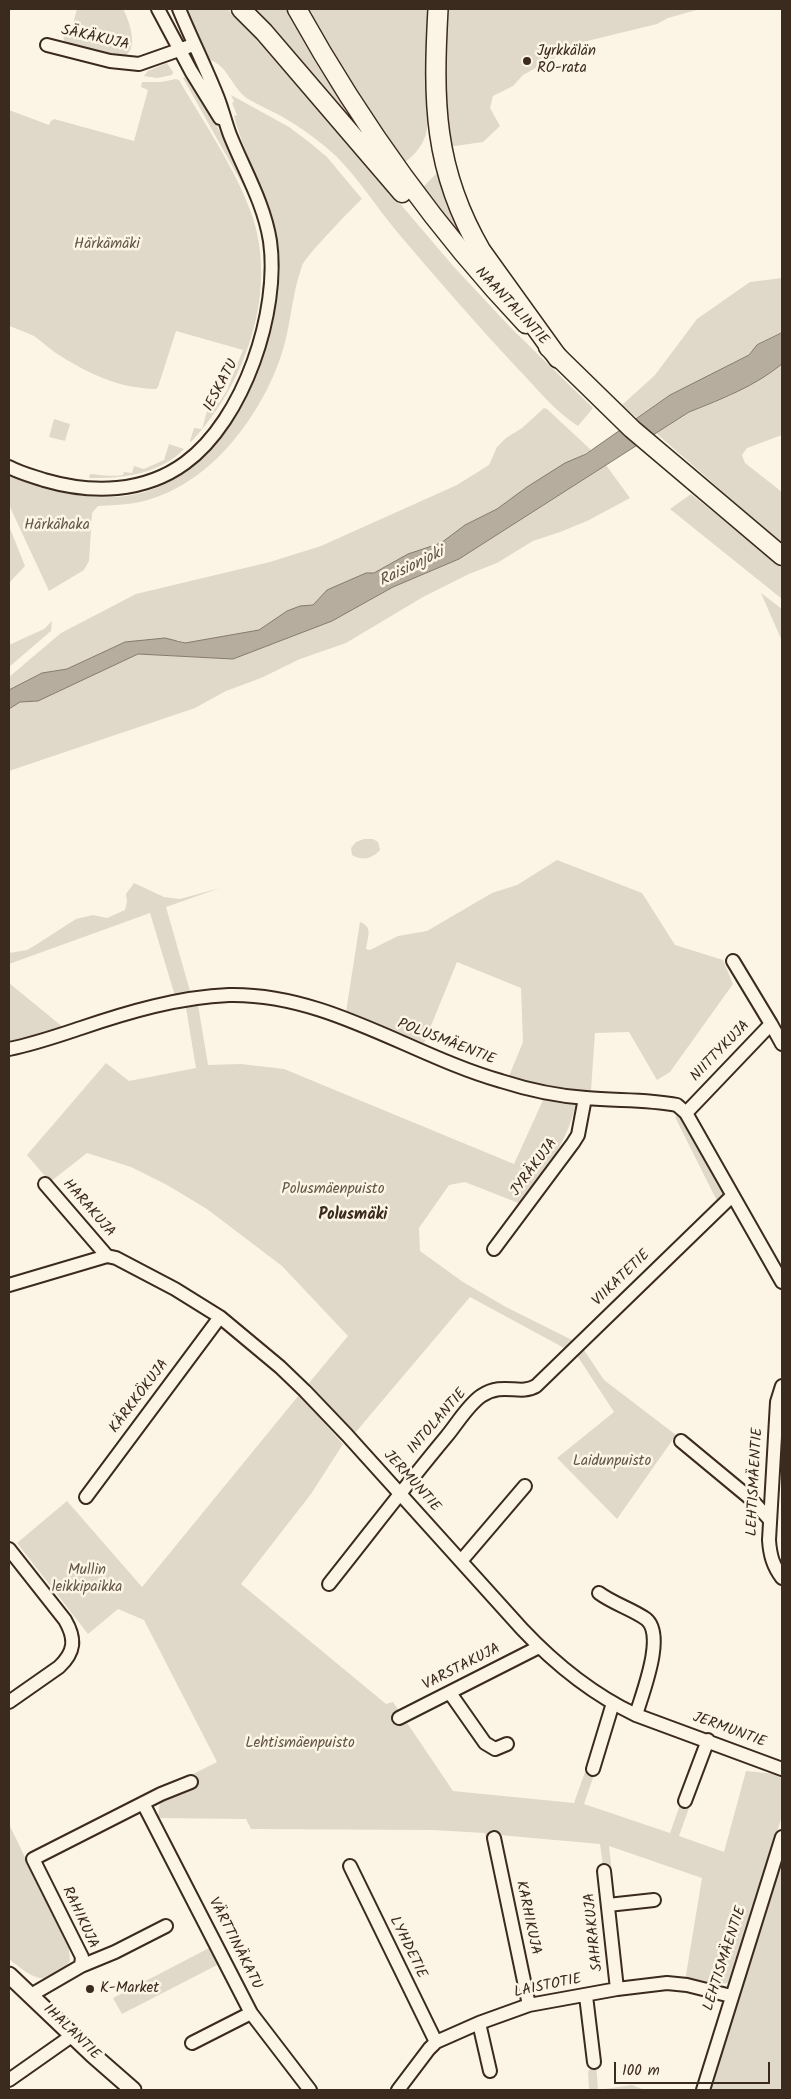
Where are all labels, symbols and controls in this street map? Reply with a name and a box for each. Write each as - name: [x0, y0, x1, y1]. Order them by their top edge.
- street label: SÄKÄKUJA: [59, 22, 131, 56]
- place label: Jyrkkälän RO-rata: [537, 43, 596, 78]
- marker: Jyrkkälän RO-rata: [521, 55, 533, 67]
- park label: Härkämäki: [74, 236, 140, 254]
- street label: NAANTALINTIE: [470, 264, 552, 350]
- street label: IESKATU: [201, 357, 243, 415]
- park label: Härkähaka: [24, 517, 90, 535]
- water label: Raisionjoki: [376, 544, 448, 592]
- street label: POLUSMÄENTIE: [394, 1016, 498, 1070]
- street label: NIITTYKUJA: [687, 1018, 755, 1086]
- street label: JYRÄKUJA: [508, 1136, 562, 1200]
- street label: HARAKUJA: [58, 1176, 118, 1242]
- park label: Polusmäenpuisto: [282, 1181, 384, 1199]
- district label: Polusmäki: [318, 1206, 388, 1226]
- street label: VIIKATETIE: [589, 1247, 655, 1311]
- street label: KÄRKKÖKUJA: [106, 1357, 174, 1437]
- street label: INTOLANTIE: [405, 1386, 471, 1458]
- street label: LEHTISMÄENTIE: [744, 1427, 768, 1537]
- street label: JERMUNTIE: [379, 1447, 443, 1517]
- park label: Laidunpuisto: [573, 1453, 651, 1471]
- park label: Mullin leikkipaikka: [52, 1562, 122, 1597]
- street label: VARSTAKUJA: [420, 1641, 504, 1695]
- street label: JERMUNTIE: [690, 1709, 768, 1753]
- park label: Lehtismäenpuisto: [245, 1735, 355, 1753]
- street label: KARHIKUJA: [510, 1879, 544, 1957]
- street label: RAHIKUJA: [57, 1884, 101, 1952]
- street label: SAHRAKUJA: [582, 1892, 608, 1972]
- street label: VÄRTTINÄKATU: [203, 1895, 265, 1993]
- street label: LEHTISMÄENTIE: [701, 1904, 751, 2014]
- street label: LYHDETIE: [384, 1914, 430, 1982]
- street label: LAISTOTIE: [513, 1971, 583, 2003]
- place label: K-Market: [100, 1980, 159, 1998]
- marker: K-Market: [84, 1983, 96, 1995]
- street label: IHALANTIE: [39, 2001, 103, 2065]
- scale bar: [616, 2052, 772, 2084]
- text: 100 m: [622, 2059, 660, 2083]

